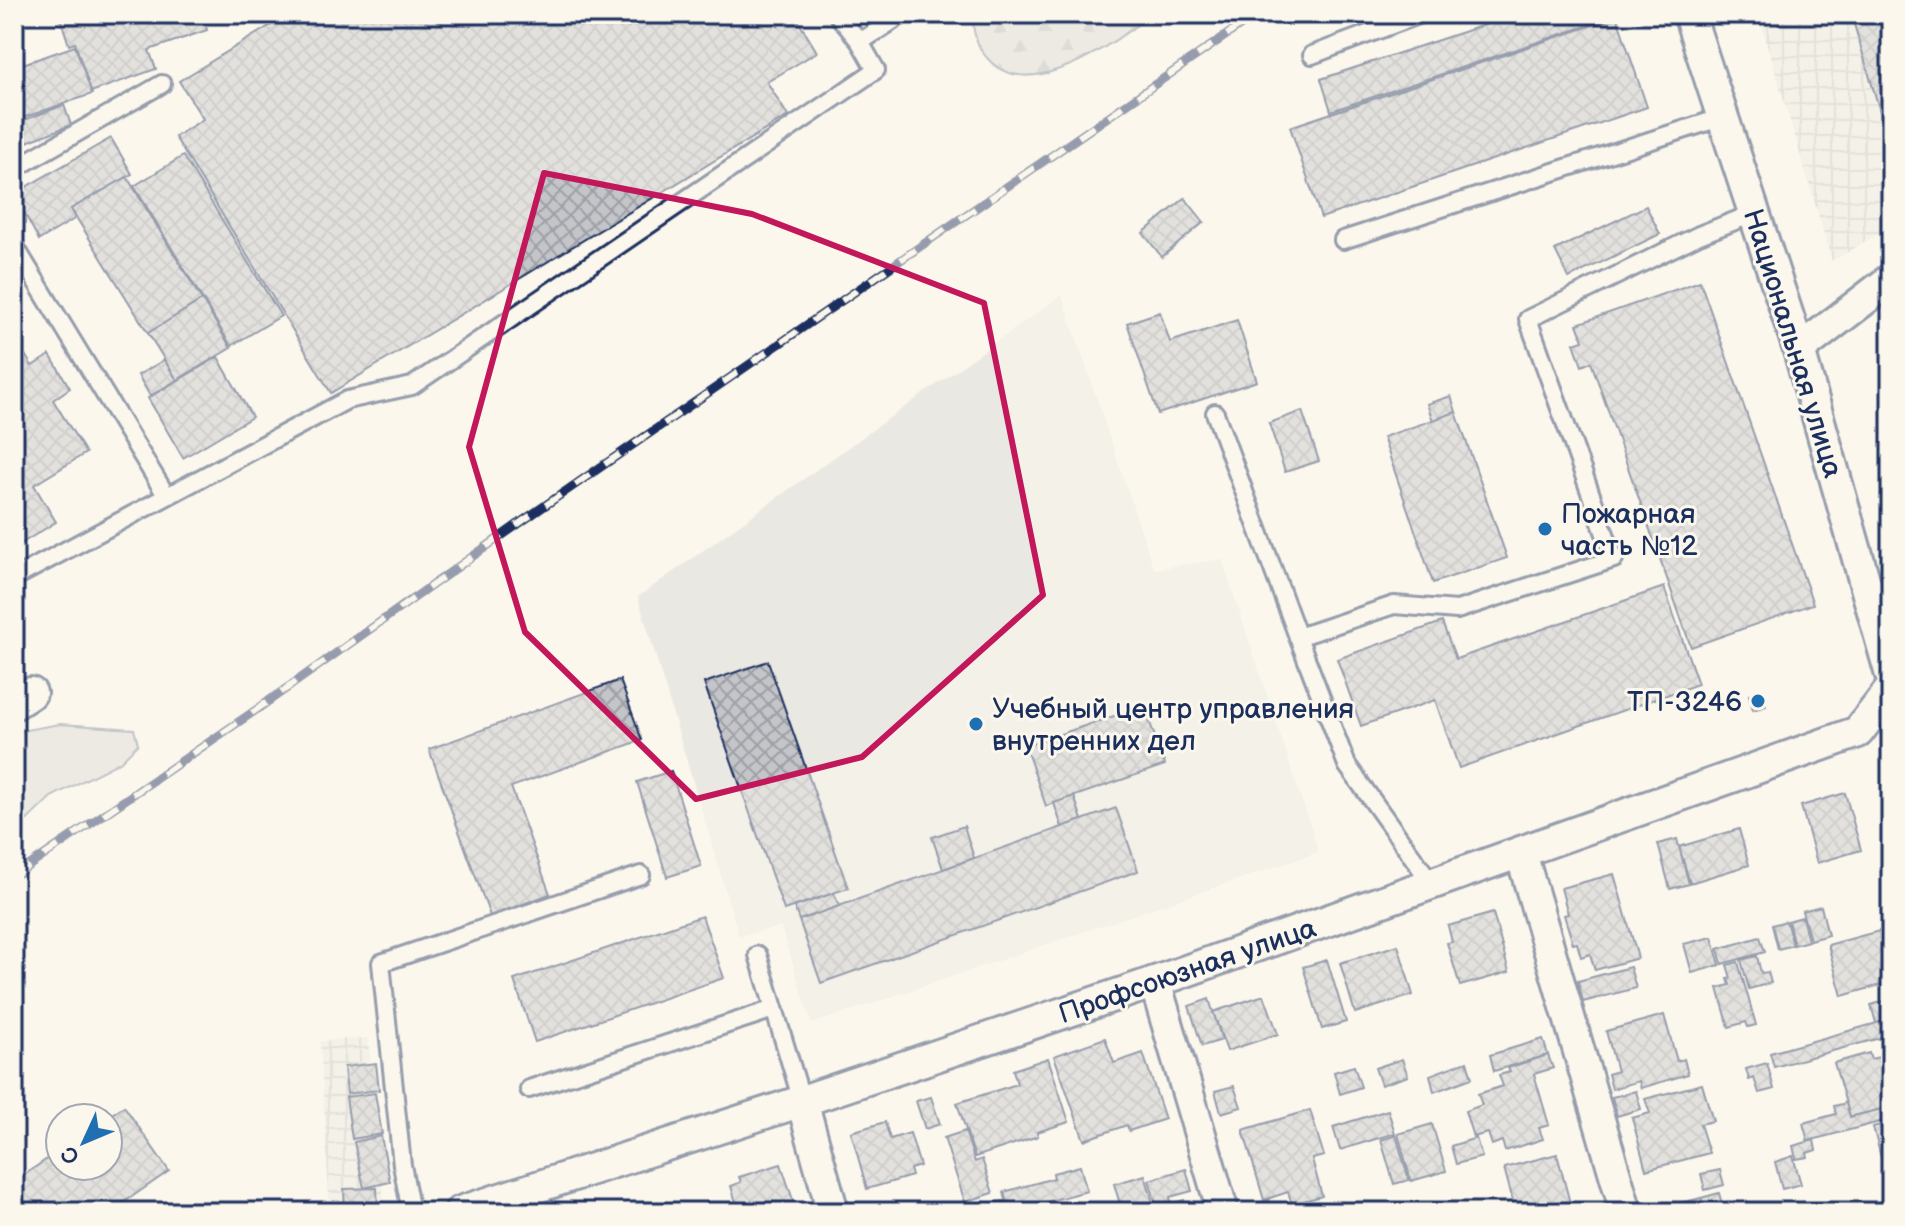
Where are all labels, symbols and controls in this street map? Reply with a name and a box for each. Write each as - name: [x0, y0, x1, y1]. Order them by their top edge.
- street label: Национальная улица: [1736, 205, 1849, 482]
- place label: Пожарная часть №12: [1561, 498, 1698, 563]
- marker: Пожарная часть №12: [1536, 520, 1554, 538]
- place label: ТП-3246: [1627, 686, 1742, 719]
- marker: ТП-3246: [1749, 692, 1767, 710]
- place label: Учебный центр управления внутренних дел: [992, 693, 1354, 758]
- marker: Учебный центр управления внутренних дел: [967, 715, 985, 733]
- street label: Профсоюзная улица: [1054, 912, 1321, 1031]
- north arrow: [44, 1102, 124, 1182]
- text: С: [56, 1140, 86, 1170]

